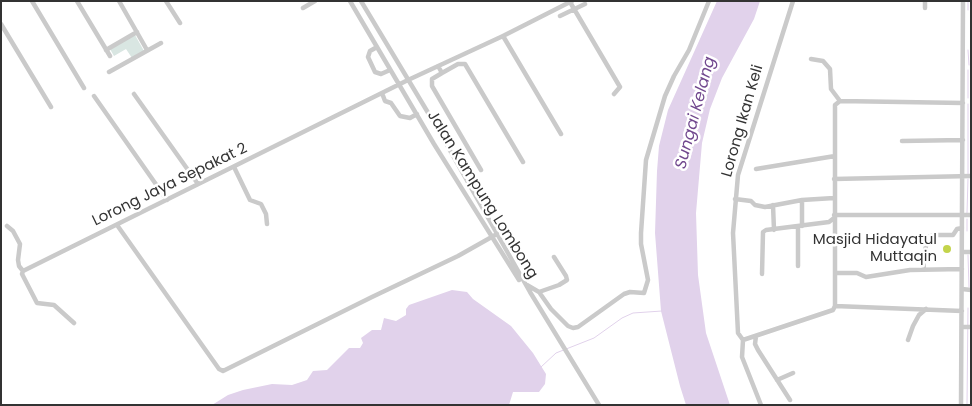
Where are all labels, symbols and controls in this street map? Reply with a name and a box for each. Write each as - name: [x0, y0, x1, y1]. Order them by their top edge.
- water label: Sungai Kelang: [672, 55, 720, 171]
- street label: Lorong Ikan Keli: [718, 63, 768, 179]
- street label: Jalan Kampung Lombong: [423, 108, 541, 282]
- street label: Lorong Jaya Sepakat 2: [90, 140, 250, 230]
- place label: Masjid Hidayatul Muttaqin: [813, 231, 937, 266]
- marker: Masjid Hidayatul Muttaqin: [941, 243, 953, 255]

